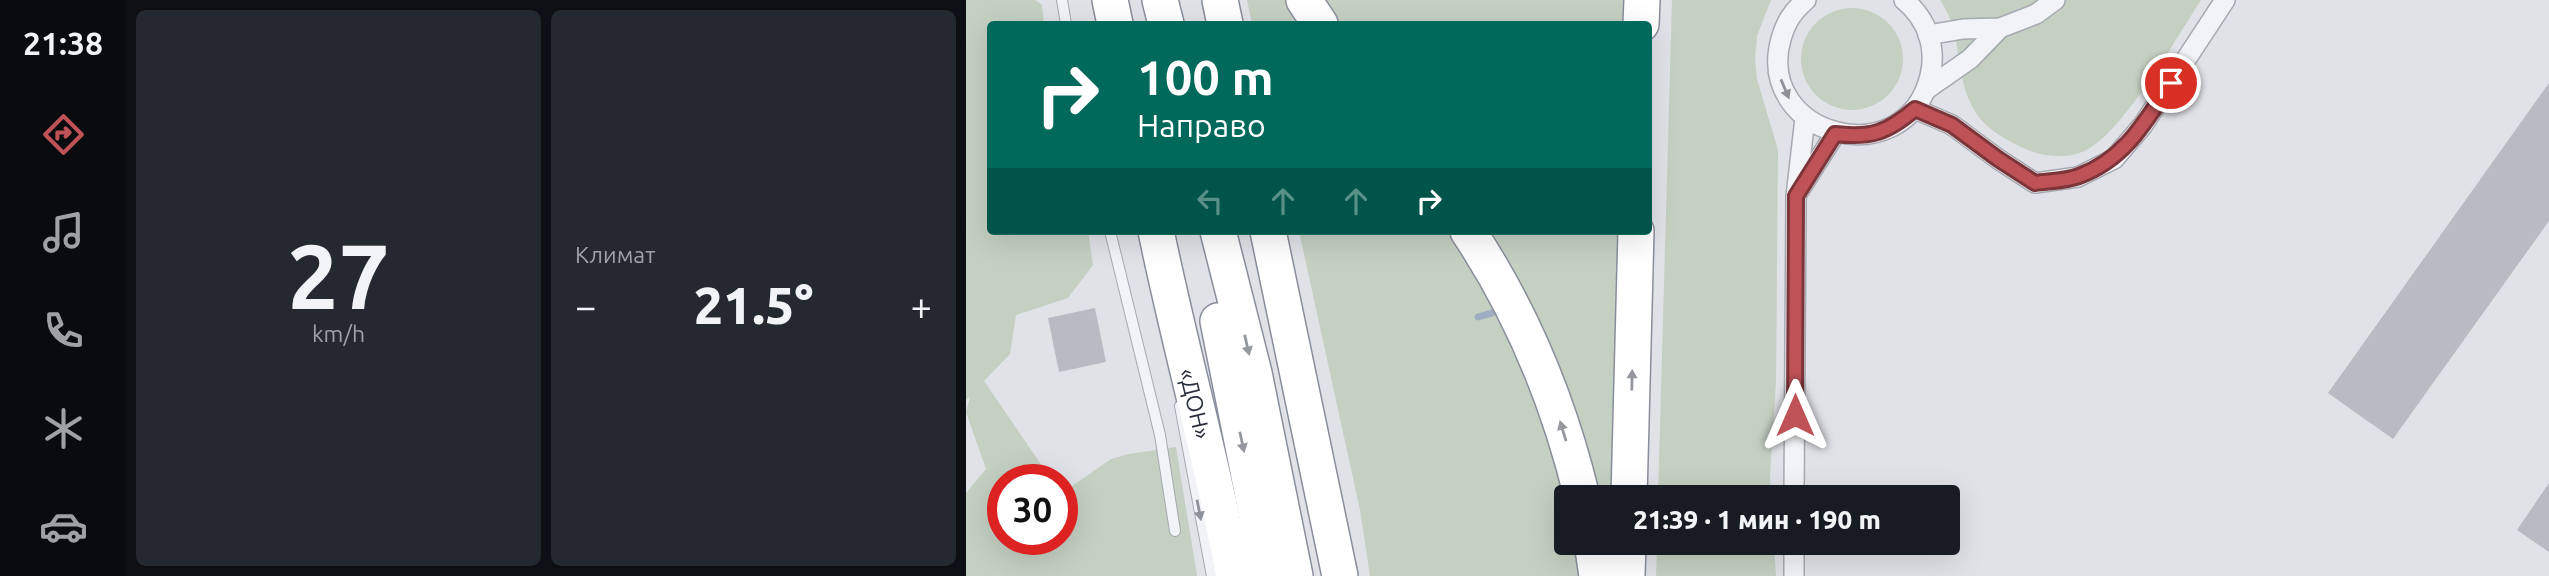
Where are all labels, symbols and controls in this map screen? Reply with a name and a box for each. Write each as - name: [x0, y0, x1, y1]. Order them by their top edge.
- text: 21:38: [23, 25, 103, 61]
- icon: right: [1022, 49, 1113, 140]
- text: 100 m: [1137, 49, 1274, 104]
- pin: [2141, 53, 2201, 113]
- icon: arrive: [2152, 64, 2190, 102]
- one-way arrow: [1779, 79, 1791, 99]
- text: Направо: [1137, 107, 1266, 143]
- icon: directions: [39, 110, 88, 159]
- icon: left: [1191, 182, 1229, 220]
- icon: ahead: [1264, 182, 1302, 220]
- icon: ahead: [1337, 182, 1375, 220]
- icon: right: [1410, 182, 1448, 220]
- icon: music: [39, 208, 88, 257]
- text: 27: [287, 224, 390, 326]
- text: Климат: [575, 242, 655, 267]
- text: 21.5°: [694, 276, 813, 334]
- text: −: [575, 285, 596, 327]
- text: +: [911, 285, 932, 327]
- icon: phone: [39, 306, 88, 355]
- text: km/h: [312, 321, 365, 346]
- one-way arrow: [1242, 334, 1253, 356]
- street label: «ДОН»: [1175, 366, 1216, 441]
- one-way arrow: [1626, 369, 1638, 391]
- position arrow: [1758, 378, 1832, 452]
- icon: climate: [39, 404, 88, 453]
- one-way arrow: [1558, 421, 1568, 442]
- one-way arrow: [1237, 431, 1248, 453]
- speed limit sign: 30: [987, 464, 1078, 555]
- one-way arrow: [1194, 499, 1205, 521]
- icon: car: [39, 502, 88, 551]
- text: 21:39 · 1 мин · 190 m: [1633, 505, 1881, 534]

